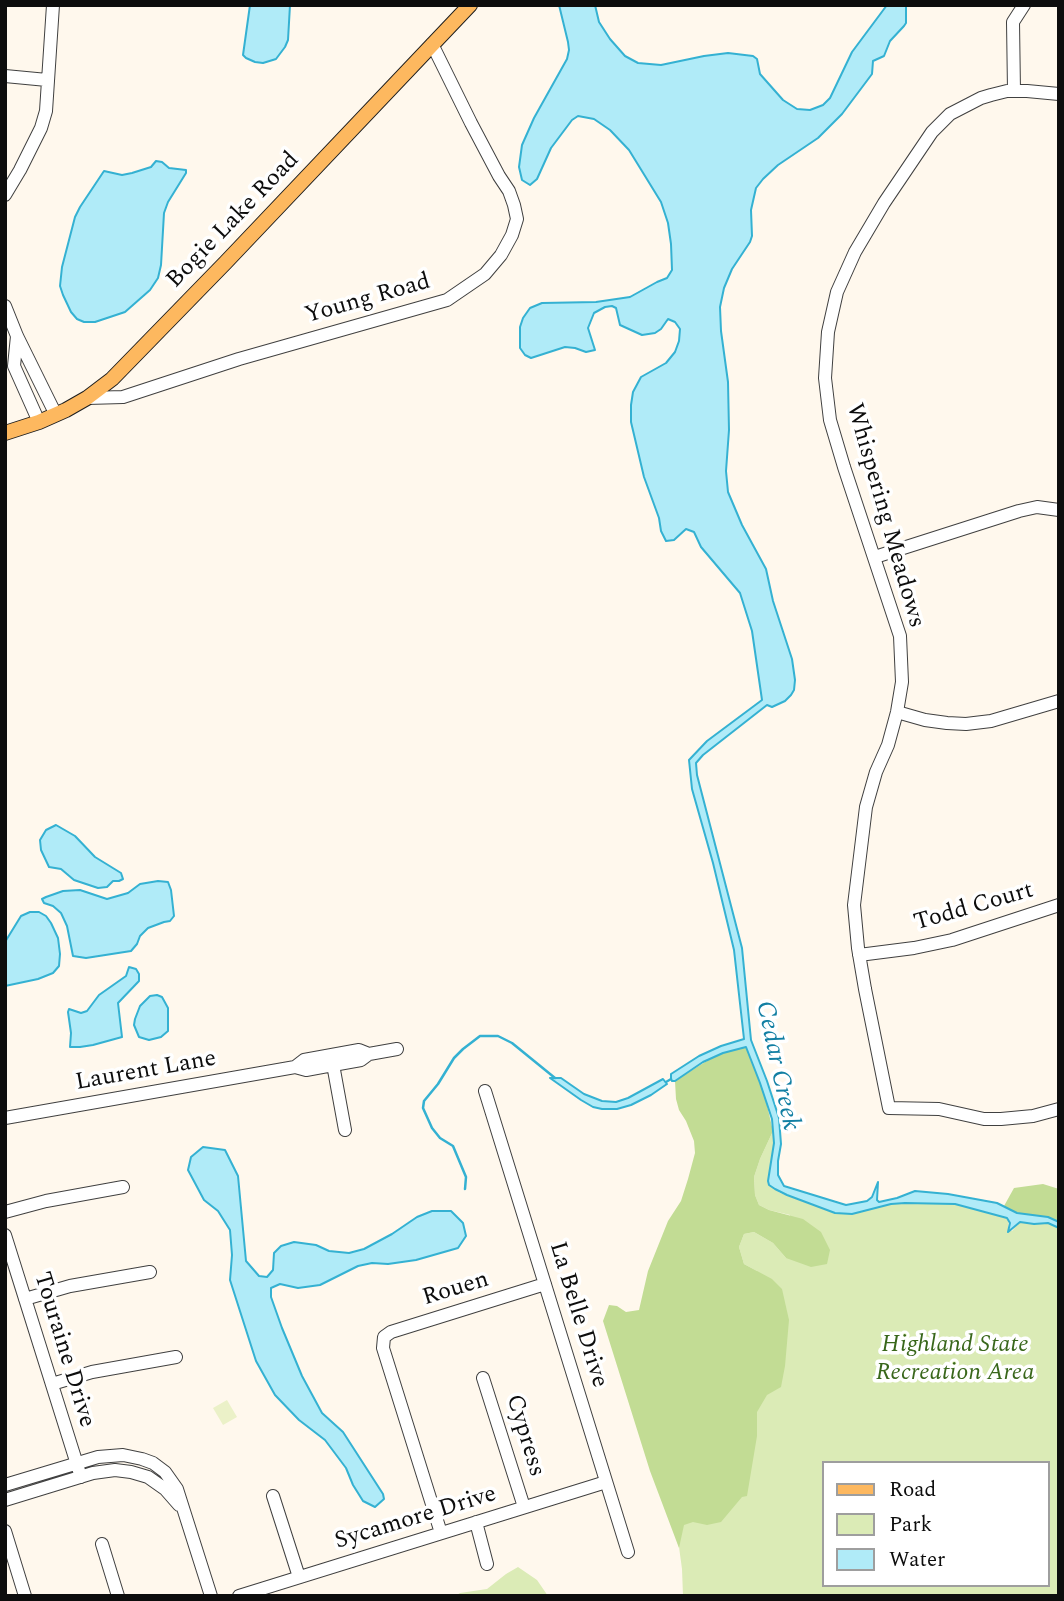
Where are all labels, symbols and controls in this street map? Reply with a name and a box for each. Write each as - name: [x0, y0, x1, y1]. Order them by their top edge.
- street label: Bogie Lake Road: [162, 147, 306, 295]
- street label: Young Road: [302, 268, 434, 332]
- street label: Whispering Meadows: [838, 401, 930, 631]
- street label: Todd Court: [911, 877, 1037, 939]
- water label: Cedar Creek: [747, 998, 805, 1134]
- street label: Laurent Lane: [73, 1045, 219, 1099]
- street label: La Belle Drive: [541, 1239, 613, 1391]
- street label: Rouen: [419, 1266, 493, 1314]
- street label: Touraine Drive: [26, 1269, 100, 1431]
- park label: Highland State Recreation Area: [876, 1332, 1034, 1388]
- street label: Cypress: [498, 1392, 550, 1480]
- legend: [822, 1461, 1050, 1587]
- text: Road: [889, 1474, 936, 1506]
- street label: Sycamore Drive: [332, 1481, 500, 1557]
- text: Park: [889, 1509, 932, 1541]
- text: Water: [889, 1544, 945, 1576]

